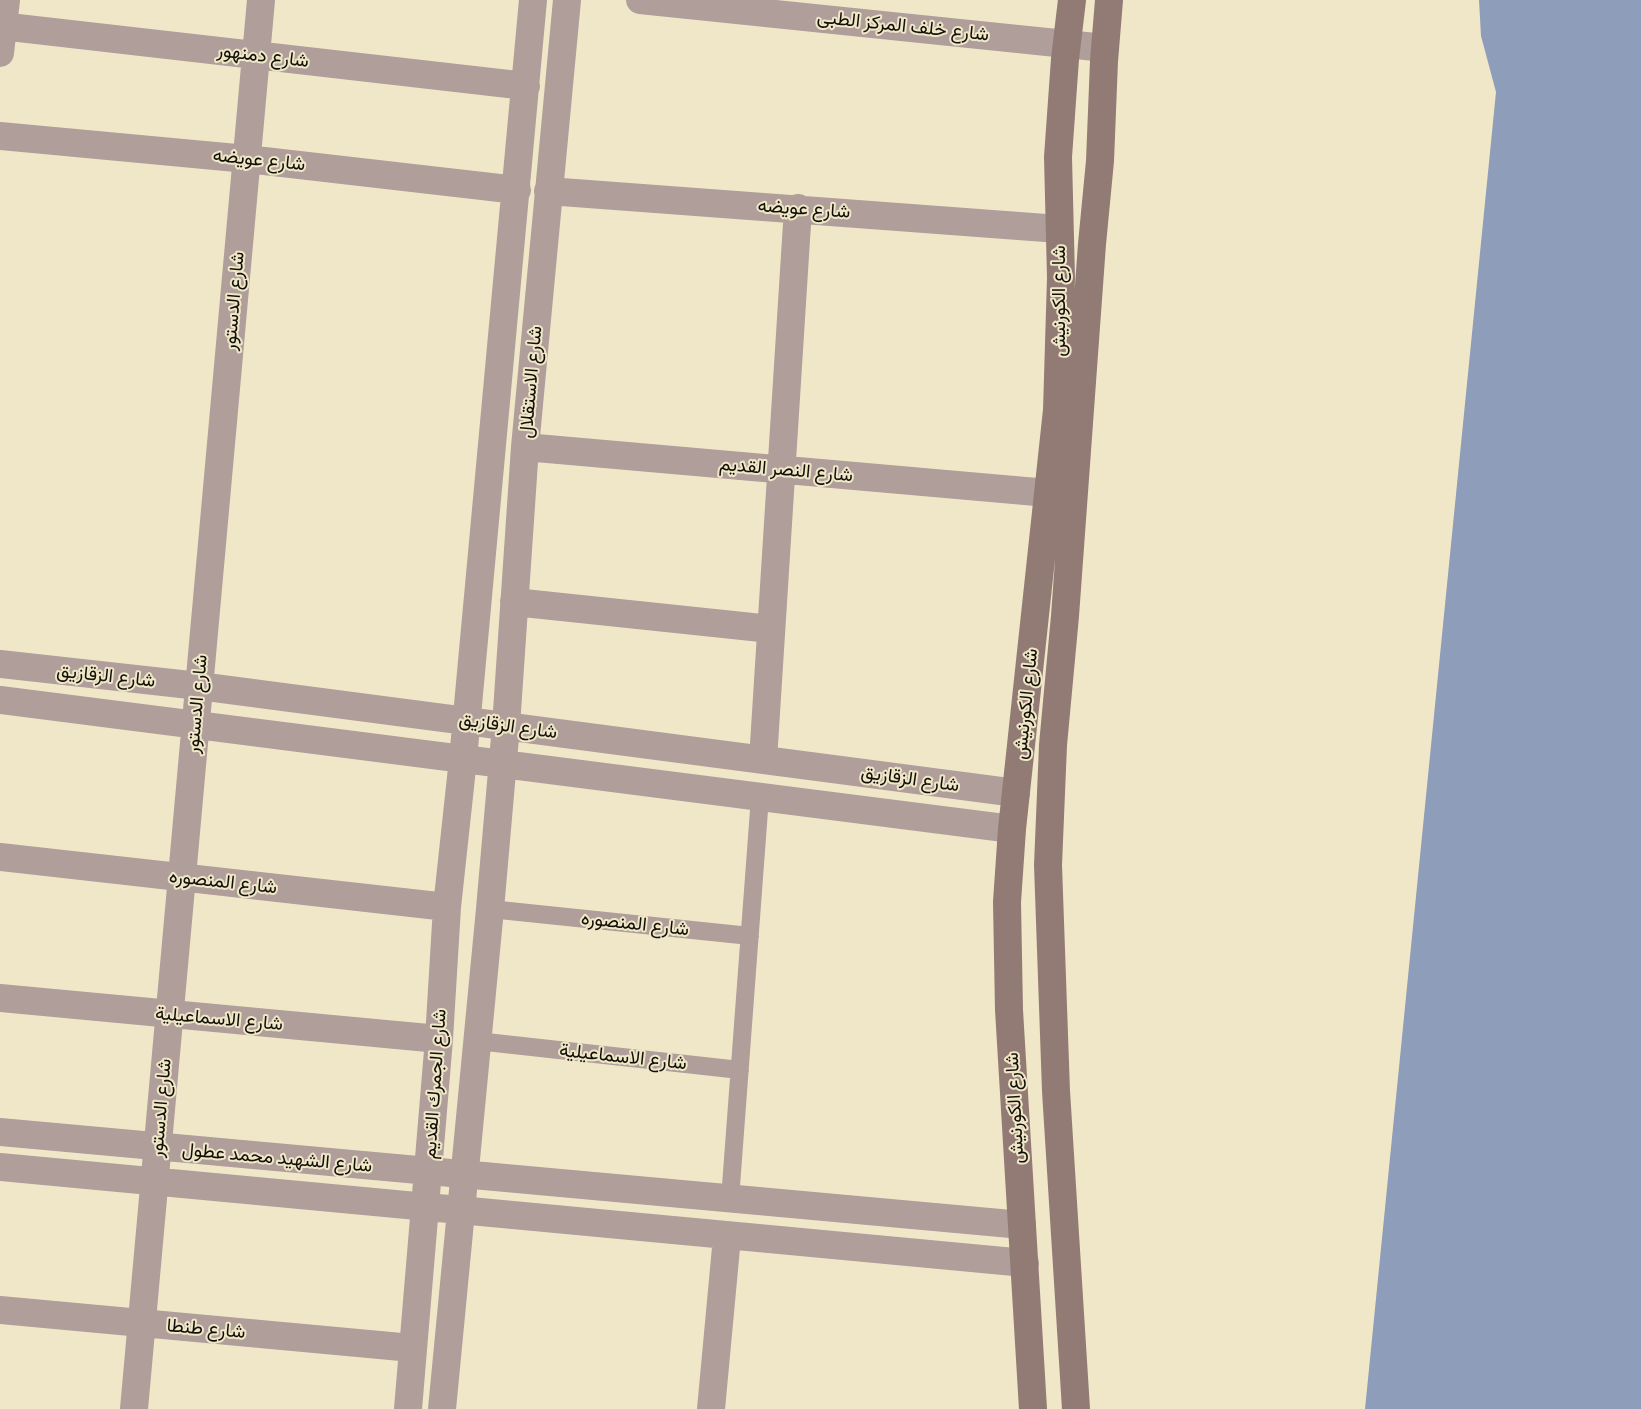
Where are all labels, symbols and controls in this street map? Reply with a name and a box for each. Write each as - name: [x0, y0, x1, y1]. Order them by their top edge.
- street label: شارع خلف المركز الطبى: [816, 6, 990, 46]
- street label: شارع دمنهور: [216, 39, 310, 73]
- street label: شارع عويضه: [212, 144, 306, 176]
- street label: شارع عويضه: [757, 194, 851, 224]
- street label: شارع الكورنيش: [1048, 245, 1070, 357]
- street label: شارع الدستور: [218, 251, 250, 351]
- street label: شارع الاستقلال: [515, 325, 547, 439]
- street label: شارع النصر القديم: [718, 453, 854, 487]
- street label: شارع الكورنيش: [1009, 647, 1043, 761]
- street label: شارع الدستور: [181, 654, 213, 754]
- street label: شارع الزقازيق: [56, 659, 156, 693]
- street label: شارع الزقازيق: [457, 708, 559, 744]
- street label: شارع الزقازيق: [859, 761, 961, 797]
- street label: شارع المنصوره: [168, 865, 278, 899]
- street label: شارع المنصوره: [580, 907, 690, 941]
- street label: شارع الاسماعيلية: [154, 1002, 284, 1036]
- street label: شارع الجمرك القديم: [418, 1008, 452, 1160]
- street label: شارع الاسماعيلية: [558, 1039, 688, 1075]
- street label: شارع الكورنيش: [1001, 1052, 1029, 1164]
- street label: شارع الدستور: [145, 1058, 177, 1158]
- street label: شارع الشهيد محمد عطول: [181, 1138, 373, 1178]
- street label: شارع طنطا: [166, 1314, 246, 1344]

